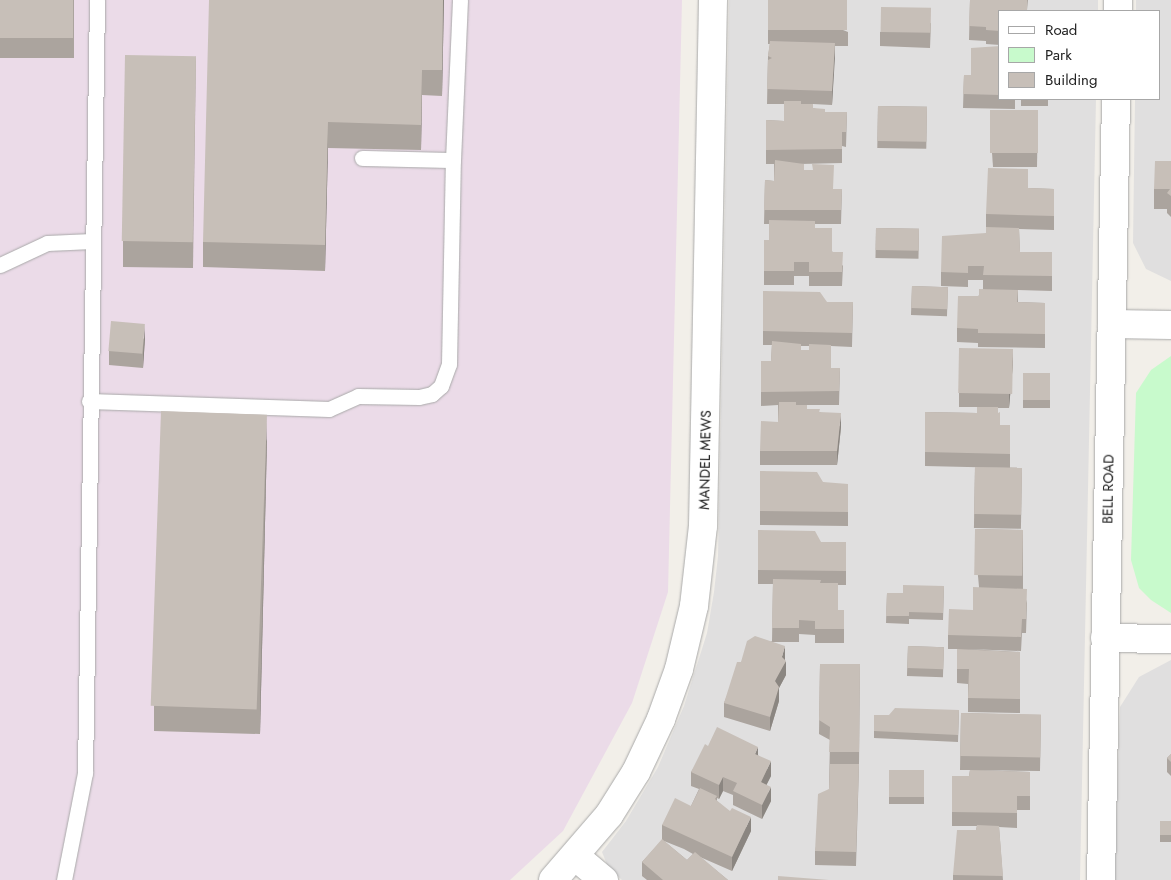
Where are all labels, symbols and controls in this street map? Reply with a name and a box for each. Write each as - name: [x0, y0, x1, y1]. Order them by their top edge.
- legend: [998, 10, 1161, 100]
- text: Road: [1045, 19, 1077, 41]
- text: Park: [1045, 44, 1072, 66]
- text: Building: [1045, 69, 1097, 91]
- street label: MANDEL MEWS: [696, 410, 714, 510]
- street label: BELL ROAD: [1099, 454, 1117, 524]

